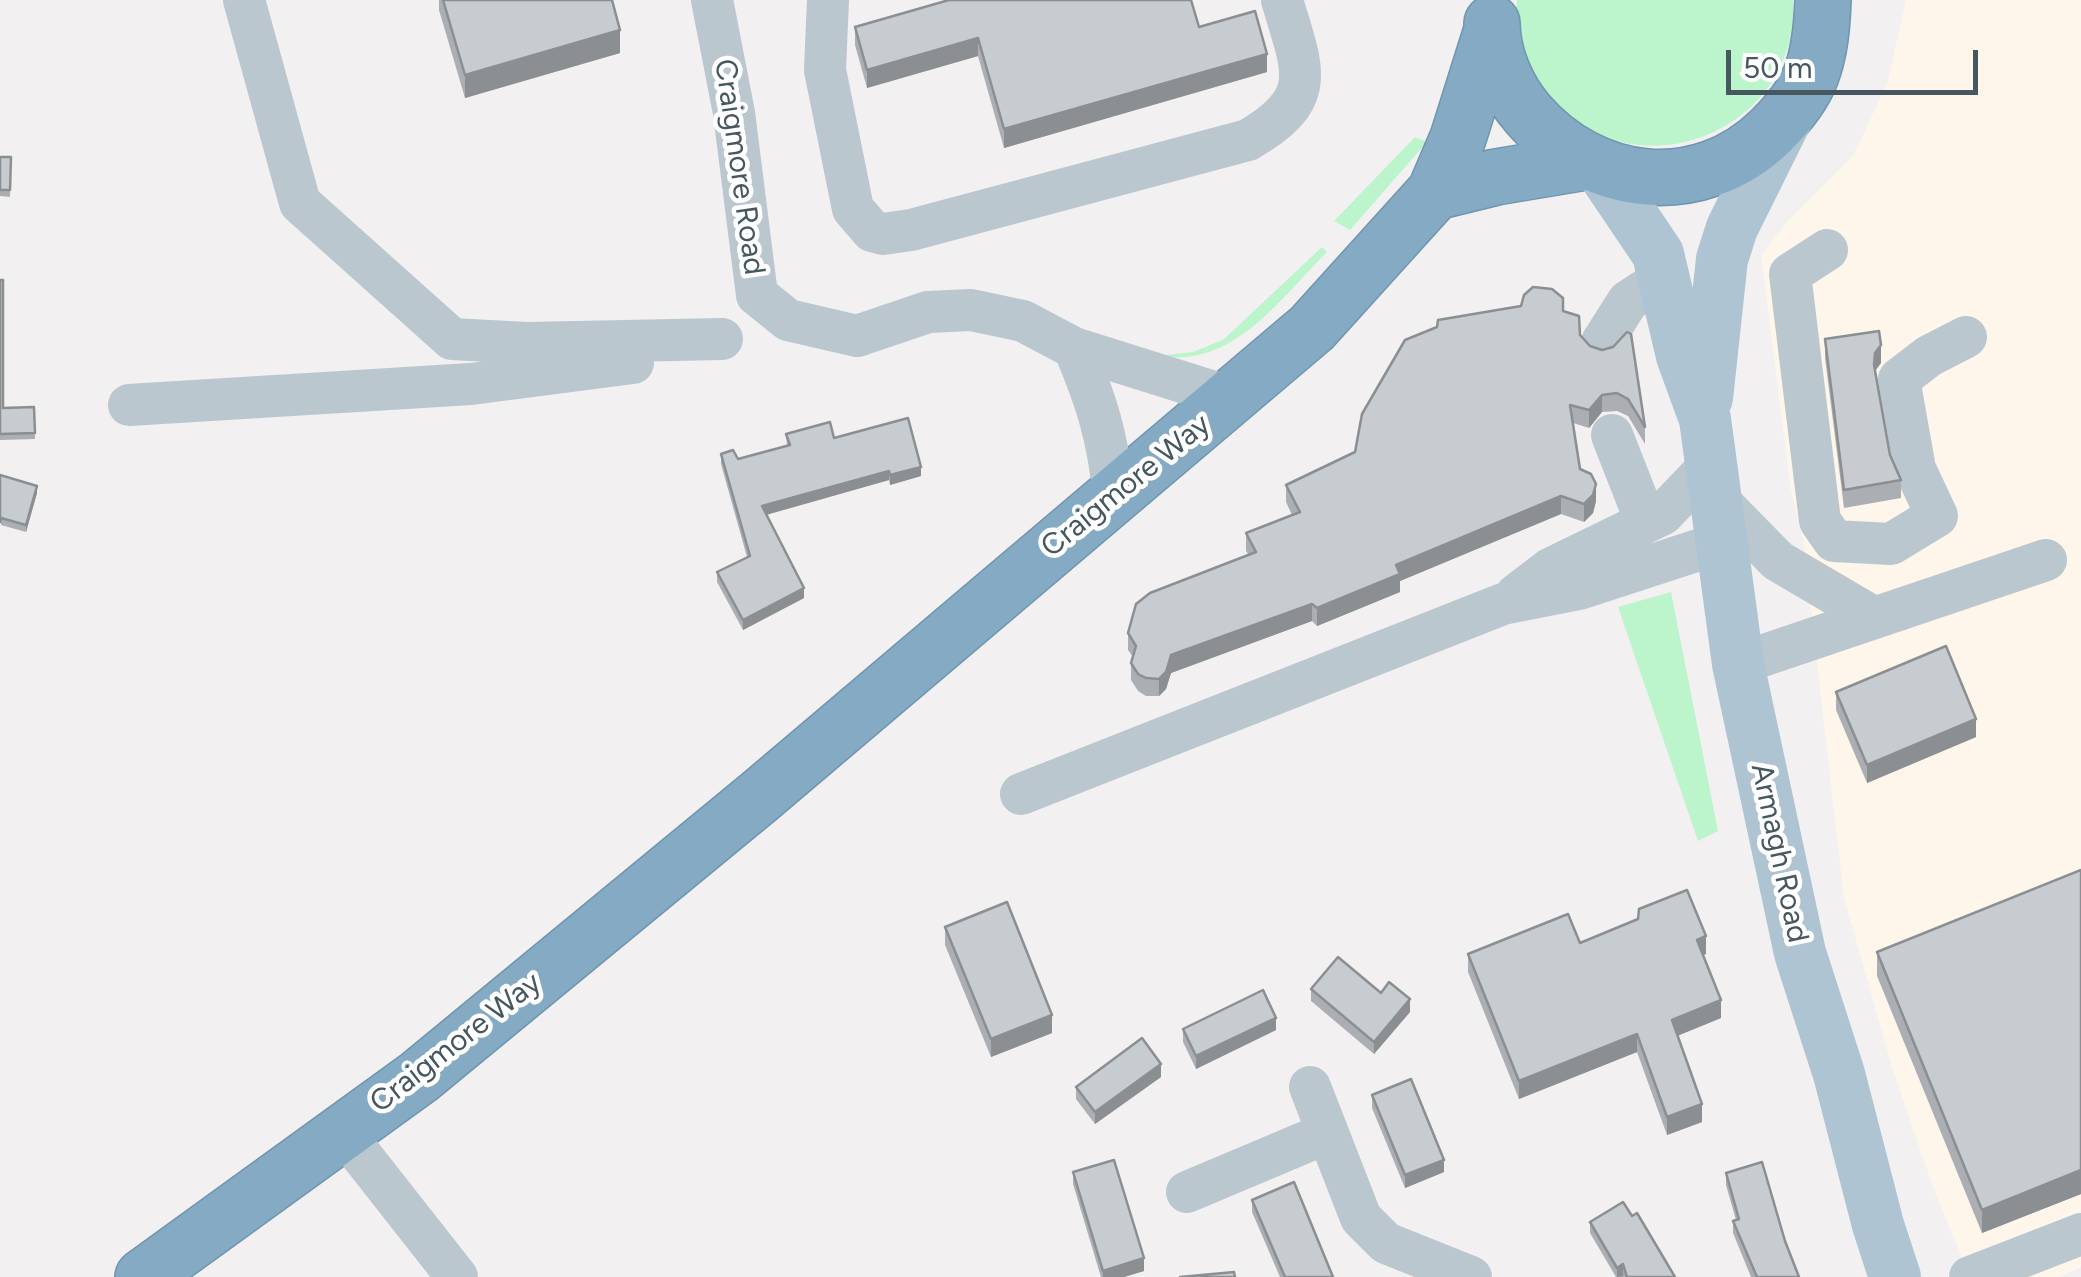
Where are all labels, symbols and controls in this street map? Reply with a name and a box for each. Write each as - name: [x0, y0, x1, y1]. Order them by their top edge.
- scale bar: [1731, 30, 1984, 92]
- text: 50 m: [1743, 49, 1812, 86]
- street label: Craigmore Road: [706, 57, 772, 277]
- street label: Craigmore Way: [1034, 407, 1218, 565]
- street label: Armagh Road: [1742, 760, 1816, 946]
- street label: Craigmore Way: [363, 965, 549, 1121]

